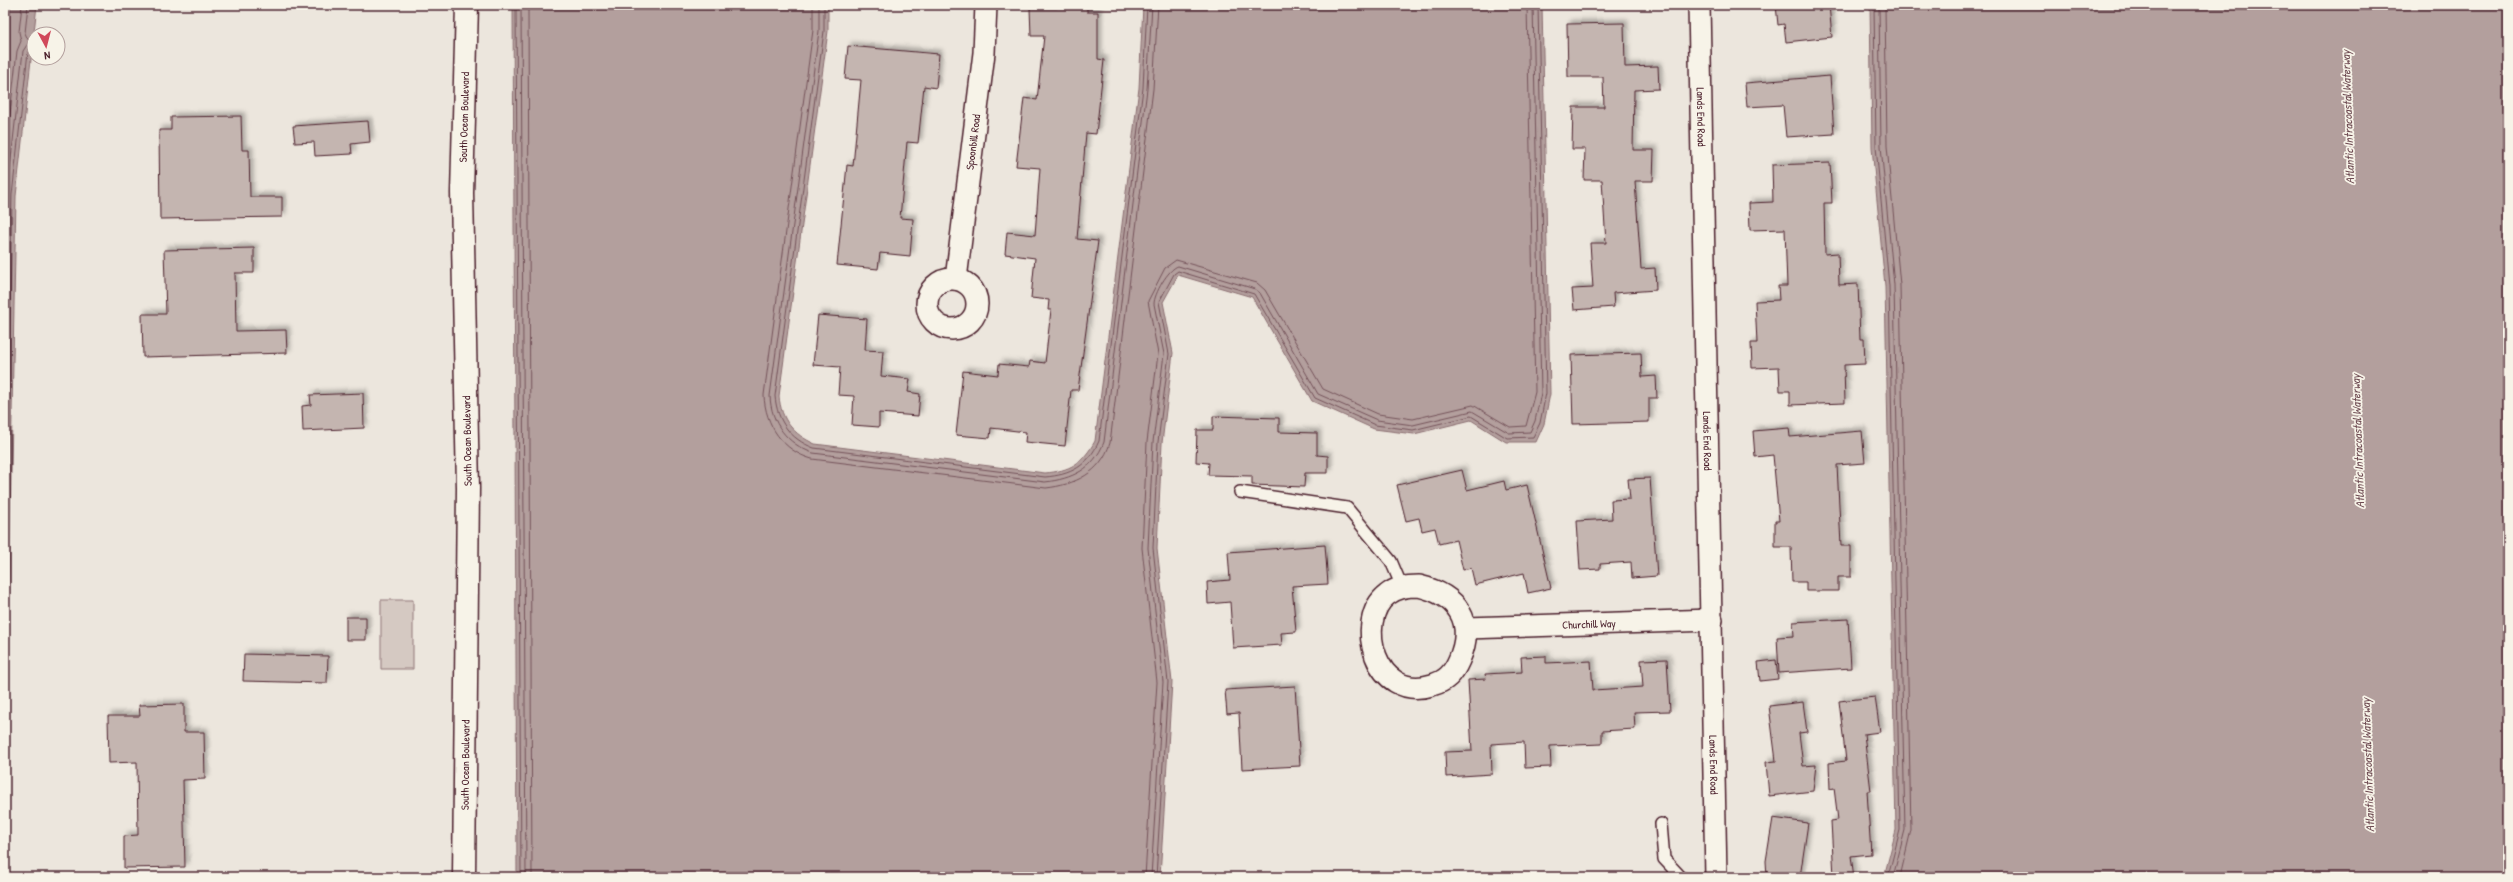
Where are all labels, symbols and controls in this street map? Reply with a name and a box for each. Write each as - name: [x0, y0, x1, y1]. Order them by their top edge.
- north arrow: [26, 26, 66, 66]
- water label: Atlantic Intracoastal Waterway: [2337, 48, 2358, 184]
- text: N: [43, 49, 51, 63]
- street label: South Ocean Boulevard: [456, 71, 472, 163]
- street label: Lands End Road: [1694, 87, 1709, 147]
- street label: Spoonbill Road: [963, 113, 983, 171]
- water label: Atlantic Intracoastal Waterway: [2347, 372, 2368, 508]
- street label: South Ocean Boulevard: [459, 395, 475, 486]
- street label: Lands End Road: [1700, 411, 1715, 471]
- street label: Churchill Way: [1562, 616, 1616, 632]
- water label: Atlantic Intracoastal Waterway: [2357, 696, 2378, 832]
- street label: South Ocean Boulevard: [458, 719, 473, 810]
- street label: Lands End Road: [1706, 735, 1721, 795]

